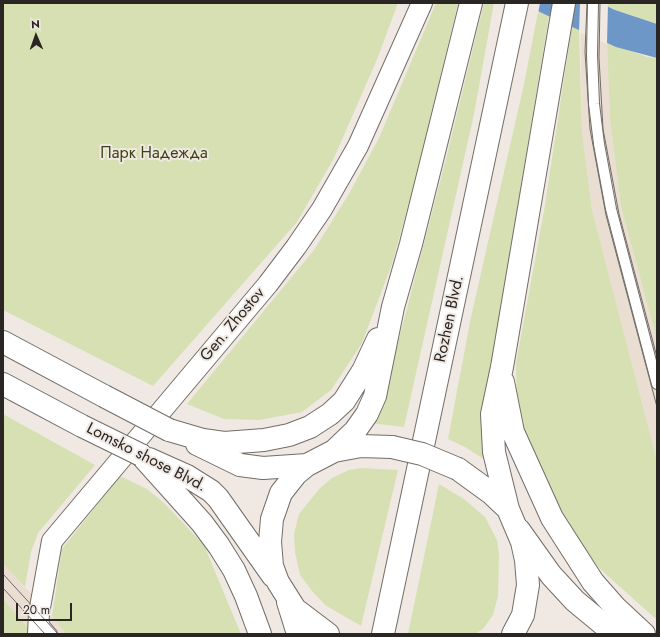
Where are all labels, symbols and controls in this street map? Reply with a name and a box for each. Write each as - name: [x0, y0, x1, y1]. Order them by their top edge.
- north arrow: [16, 16, 56, 56]
- text: N: [31, 16, 40, 32]
- park label: Парк Надежда: [100, 144, 208, 164]
- street label: Rozhen Blvd.: [431, 274, 469, 364]
- street label: Gen. Zhostov: [197, 284, 269, 366]
- street label: Lomsko shose Blvd.: [83, 420, 209, 496]
- scale bar: [18, 595, 74, 621]
- text: 20 m: [23, 601, 50, 619]

